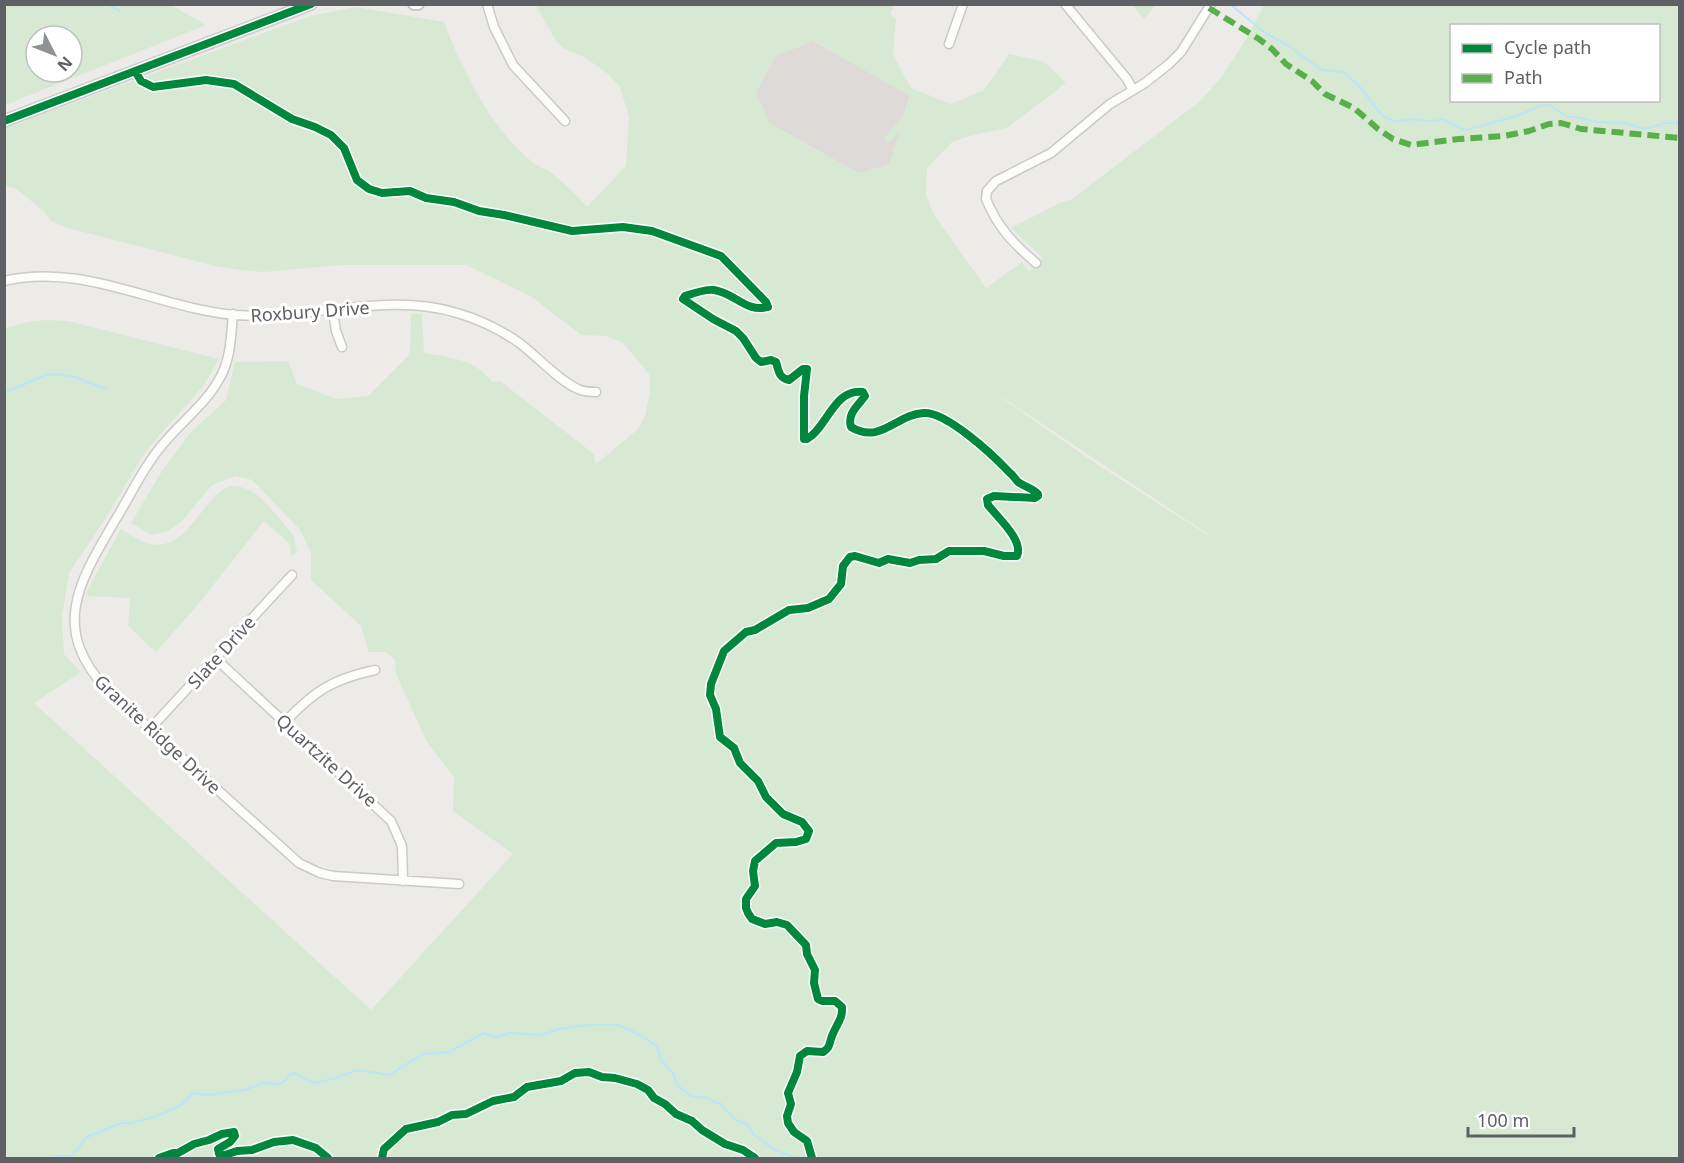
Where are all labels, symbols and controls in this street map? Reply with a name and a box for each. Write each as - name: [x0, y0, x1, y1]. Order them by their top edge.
- north arrow: [24, 24, 84, 84]
- legend: [1450, 24, 1660, 102]
- text: Cycle path: [1504, 35, 1591, 59]
- text: N: [53, 52, 78, 76]
- text: Path: [1504, 65, 1543, 89]
- street label: Roxbury Drive: [250, 295, 370, 327]
- street label: Slate Drive: [182, 610, 260, 694]
- street label: Granite Ridge Drive: [90, 669, 226, 799]
- street label: Quartzite Drive: [271, 708, 383, 812]
- scale bar: [1468, 1100, 1574, 1138]
- text: 100 m: [1477, 1108, 1529, 1132]

